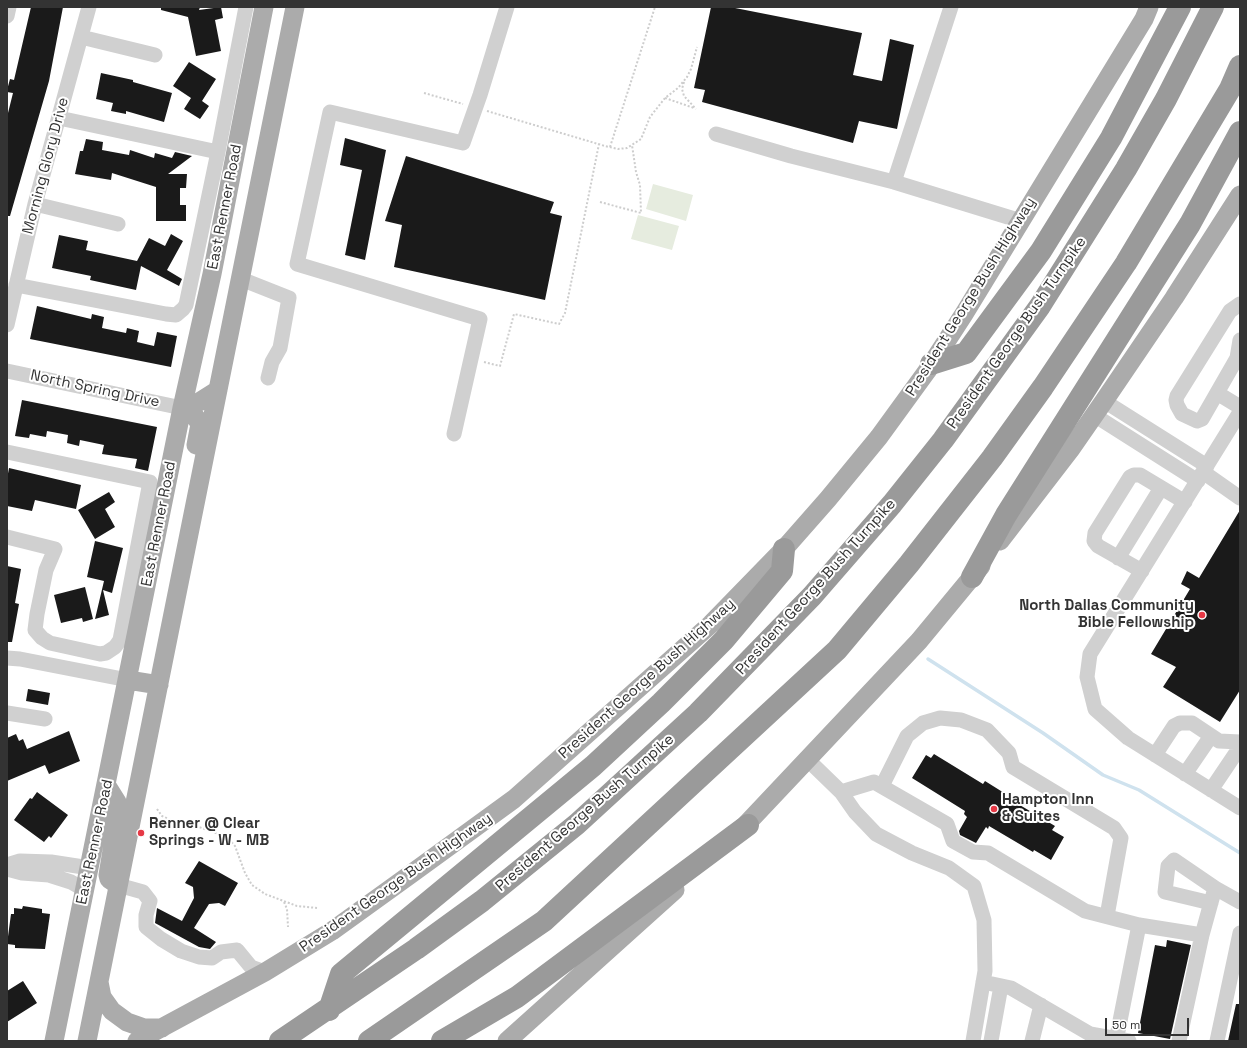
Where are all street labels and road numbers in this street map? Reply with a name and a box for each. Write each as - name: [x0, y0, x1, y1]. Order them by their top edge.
- street label: Morning Glory Drive: [19, 96, 73, 236]
- street label: East Renner Road: [204, 143, 246, 271]
- street label: President George Bush Highway: [902, 194, 1040, 400]
- street label: President George Bush Turnpike: [944, 233, 1090, 433]
- street label: North Spring Drive: [29, 367, 161, 411]
- street label: East Renner Road: [138, 460, 180, 588]
- street label: President George Bush Turnpike: [732, 495, 900, 679]
- street label: President George Bush Highway: [555, 595, 739, 763]
- street label: President George Bush Turnpike: [492, 731, 678, 895]
- street label: East Renner Road: [73, 778, 117, 906]
- street label: President George Bush Highway: [296, 809, 496, 957]

